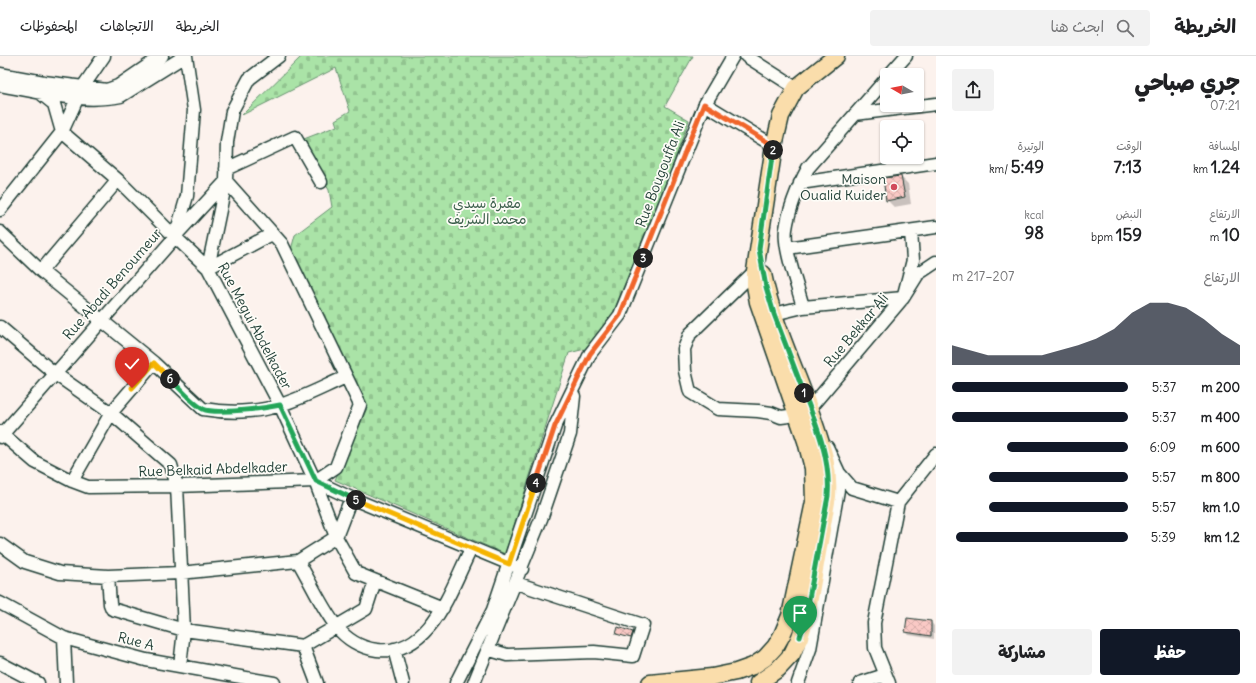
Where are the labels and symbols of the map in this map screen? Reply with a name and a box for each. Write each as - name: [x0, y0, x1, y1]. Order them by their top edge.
- north arrow: [880, 68, 924, 112]
- street label: Rue Bougouffa Ali: [631, 118, 689, 230]
- pin: 2: [763, 140, 783, 160]
- place label: Maison Oualid Kuider: [800, 170, 886, 204]
- marker: Maison Oualid Kuider: [889, 182, 899, 192]
- park label: مقبرة سيدي محمد الشريف: [448, 194, 526, 228]
- street label: Rue Abadi Benoumeur: [59, 224, 165, 343]
- pin: 3: [633, 248, 653, 268]
- street label: Rue Megui Abdelkader: [214, 260, 296, 393]
- street label: Rue Bekkar Ali: [820, 289, 892, 371]
- pin: [115, 347, 149, 388]
- pin: 6: [160, 369, 180, 389]
- pin: 1: [794, 383, 814, 403]
- street label: Rue Belkaid Abdelkader: [138, 457, 288, 481]
- pin: 4: [526, 473, 546, 493]
- pin: 5: [346, 490, 366, 510]
- pin: [783, 596, 817, 637]
- street label: Rue A: [116, 628, 156, 654]

